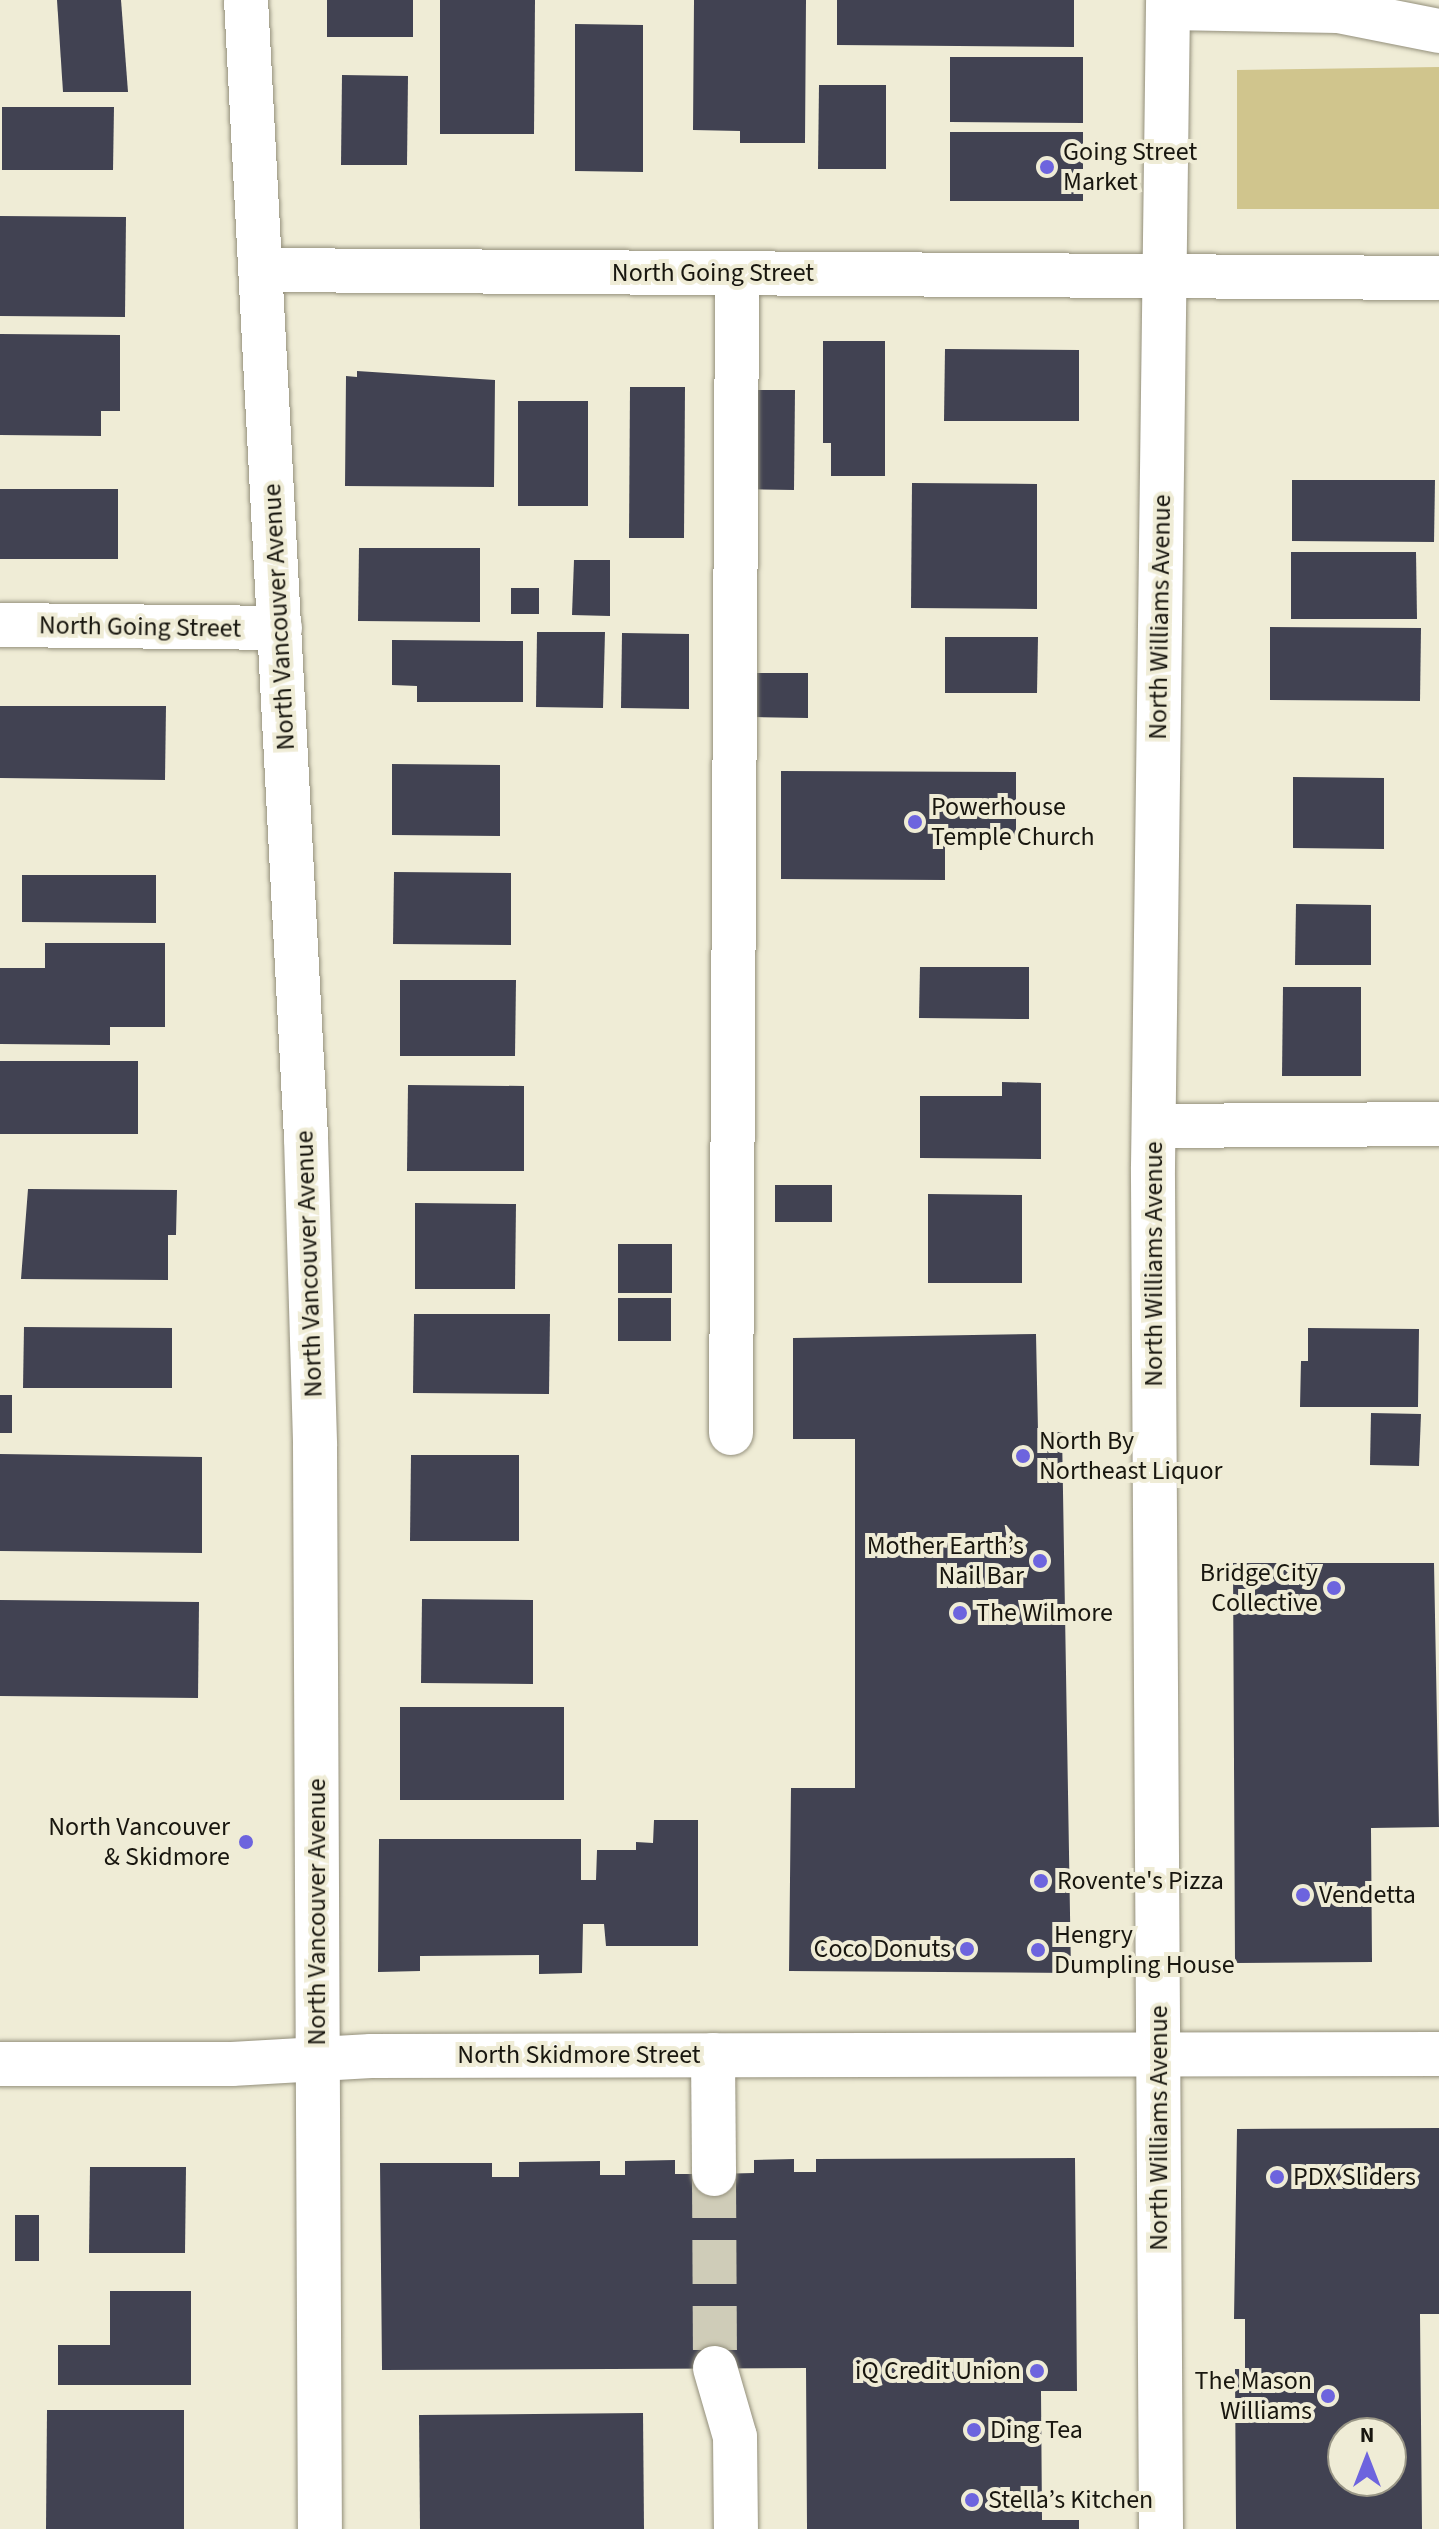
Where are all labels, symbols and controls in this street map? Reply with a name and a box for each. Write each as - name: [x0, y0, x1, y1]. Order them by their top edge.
- place label: Going Street Market: [1063, 136, 1197, 198]
- marker: Going Street Market: [1038, 158, 1056, 176]
- street label: North Going Street: [612, 257, 814, 289]
- street label: North Vancouver Avenue: [256, 483, 302, 751]
- street label: North Williams Avenue: [1142, 494, 1178, 740]
- street label: North Going Street: [39, 610, 241, 644]
- place label: Powerhouse Temple Church: [931, 791, 1095, 852]
- marker: Powerhouse Temple Church: [906, 813, 924, 831]
- street label: North Vancouver Avenue: [289, 1130, 329, 1398]
- street label: North Williams Avenue: [1138, 1141, 1170, 1387]
- place label: North By Northeast Liquor: [1039, 1425, 1223, 1486]
- marker: North By Northeast Liquor: [1014, 1447, 1032, 1465]
- place label: Mother Earth’s Nail Bar: [867, 1530, 1024, 1592]
- marker: Mother Earth’s Nail Bar: [1031, 1552, 1049, 1570]
- place label: Bridge City Collective: [1200, 1557, 1318, 1618]
- marker: Bridge City Collective: [1325, 1579, 1343, 1597]
- place label: The Wilmore: [976, 1597, 1113, 1629]
- marker: The Wilmore: [951, 1604, 969, 1622]
- street label: North Vancouver Avenue: [301, 1778, 333, 2046]
- place label: North Vancouver & Skidmore: [48, 1811, 230, 1872]
- marker: North Vancouver & Skidmore: [237, 1833, 255, 1851]
- place label: Rovente's Pizza: [1057, 1865, 1224, 1897]
- marker: Rovente's Pizza: [1032, 1872, 1050, 1890]
- place label: Vendetta: [1319, 1879, 1416, 1911]
- marker: Vendetta: [1294, 1886, 1312, 1904]
- place label: Hengry Dumpling House: [1054, 1919, 1235, 1980]
- place label: Coco Donuts: [814, 1933, 951, 1965]
- marker: Coco Donuts: [958, 1940, 976, 1958]
- marker: Hengry Dumpling House: [1029, 1941, 1047, 1959]
- street label: North Williams Avenue: [1143, 2005, 1175, 2251]
- street label: North Skidmore Street: [457, 2039, 701, 2071]
- place label: PDX Sliders: [1293, 2161, 1416, 2193]
- marker: PDX Sliders: [1268, 2168, 1286, 2186]
- place label: iQ Credit Union: [855, 2355, 1021, 2387]
- marker: iQ Credit Union: [1028, 2362, 1046, 2380]
- place label: The Mason Williams: [1195, 2365, 1312, 2426]
- marker: The Mason Williams: [1319, 2387, 1337, 2405]
- place label: Ding Tea: [990, 2414, 1083, 2446]
- north arrow: [1327, 2417, 1407, 2497]
- text: N: [1360, 2419, 1374, 2451]
- marker: Ding Tea: [965, 2421, 983, 2439]
- place label: Stella’s Kitchen: [988, 2484, 1153, 2516]
- marker: Stella’s Kitchen: [963, 2491, 981, 2509]

